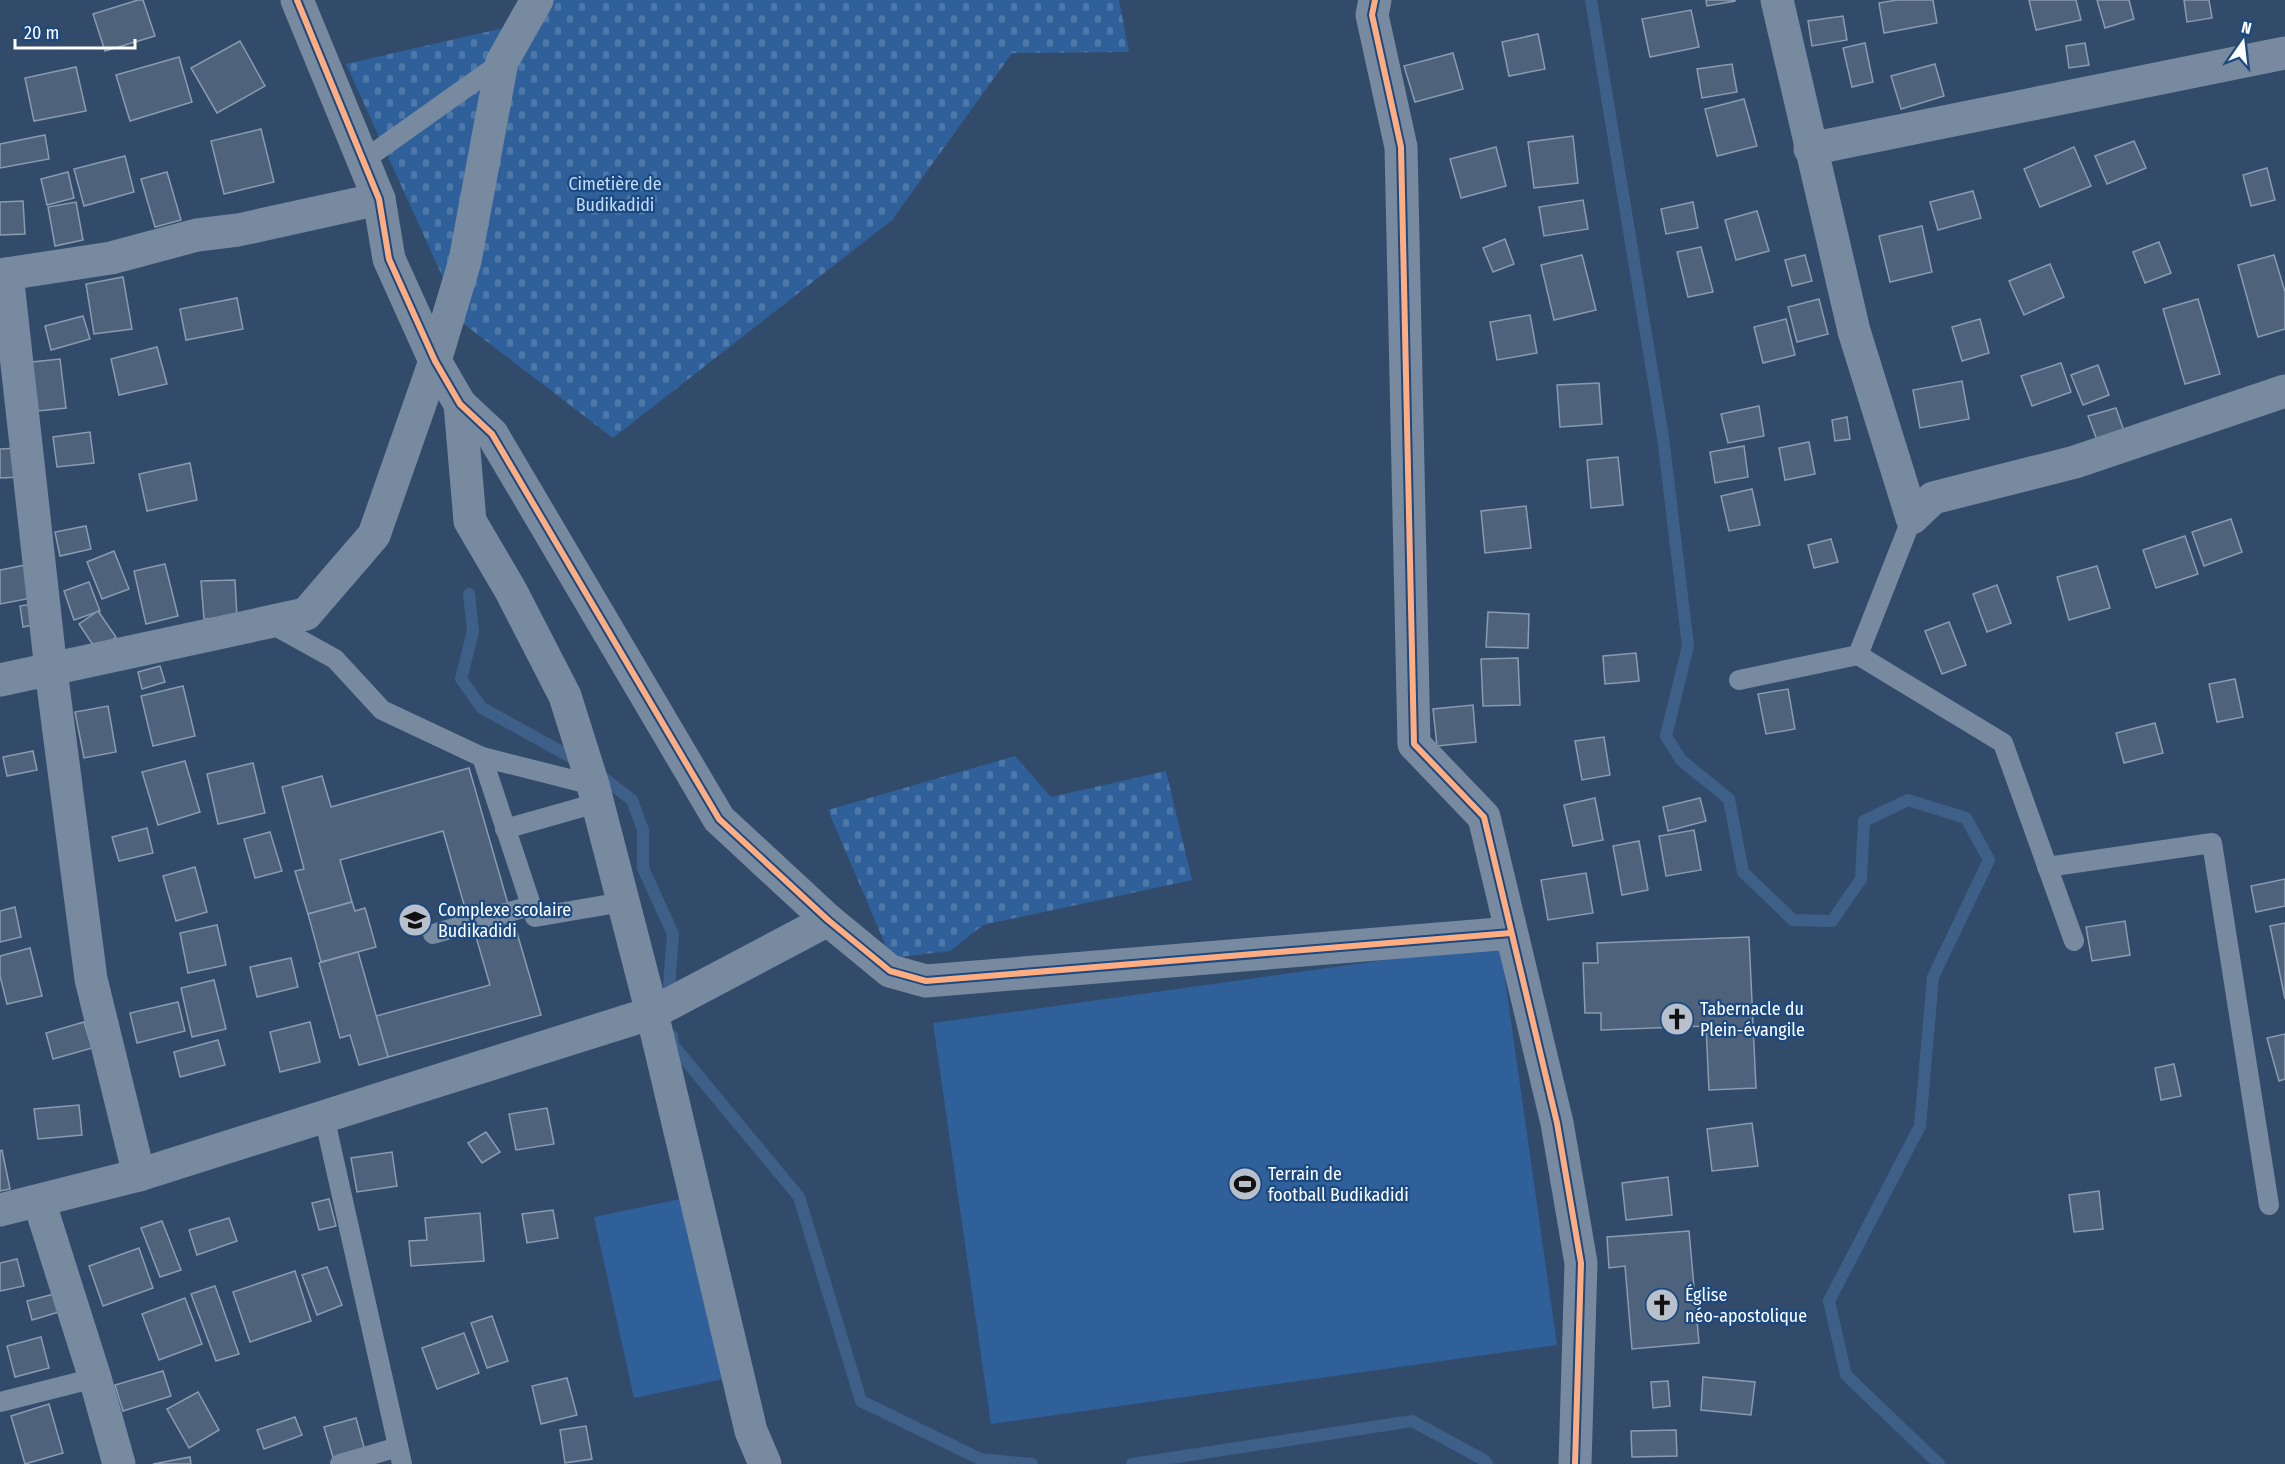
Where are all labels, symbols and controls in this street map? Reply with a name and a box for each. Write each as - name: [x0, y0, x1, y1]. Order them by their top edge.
- scale bar: [15, 12, 135, 50]
- north arrow: [2213, 12, 2273, 72]
- text: N: [2240, 18, 2253, 38]
- text: 20 m: [24, 22, 59, 44]
- park label: Cimetière de Budikadidi: [568, 173, 662, 216]
- place label: Complexe scolaire Budikadidi: [438, 899, 571, 942]
- school or university icon: Complexe scolaire Budikadidi: [397, 902, 433, 938]
- place label: Tabernacle du Plein-évangile: [1700, 998, 1805, 1041]
- church icon: Tabernacle du Plein-évangile: [1659, 1001, 1695, 1037]
- place label: Terrain de football Budikadidi: [1268, 1163, 1409, 1206]
- sports icon: Terrain de football Budikadidi: [1227, 1166, 1263, 1202]
- place label: Église néo-apostolique: [1685, 1283, 1807, 1327]
- church icon: Église néo-apostolique: [1644, 1287, 1680, 1323]

